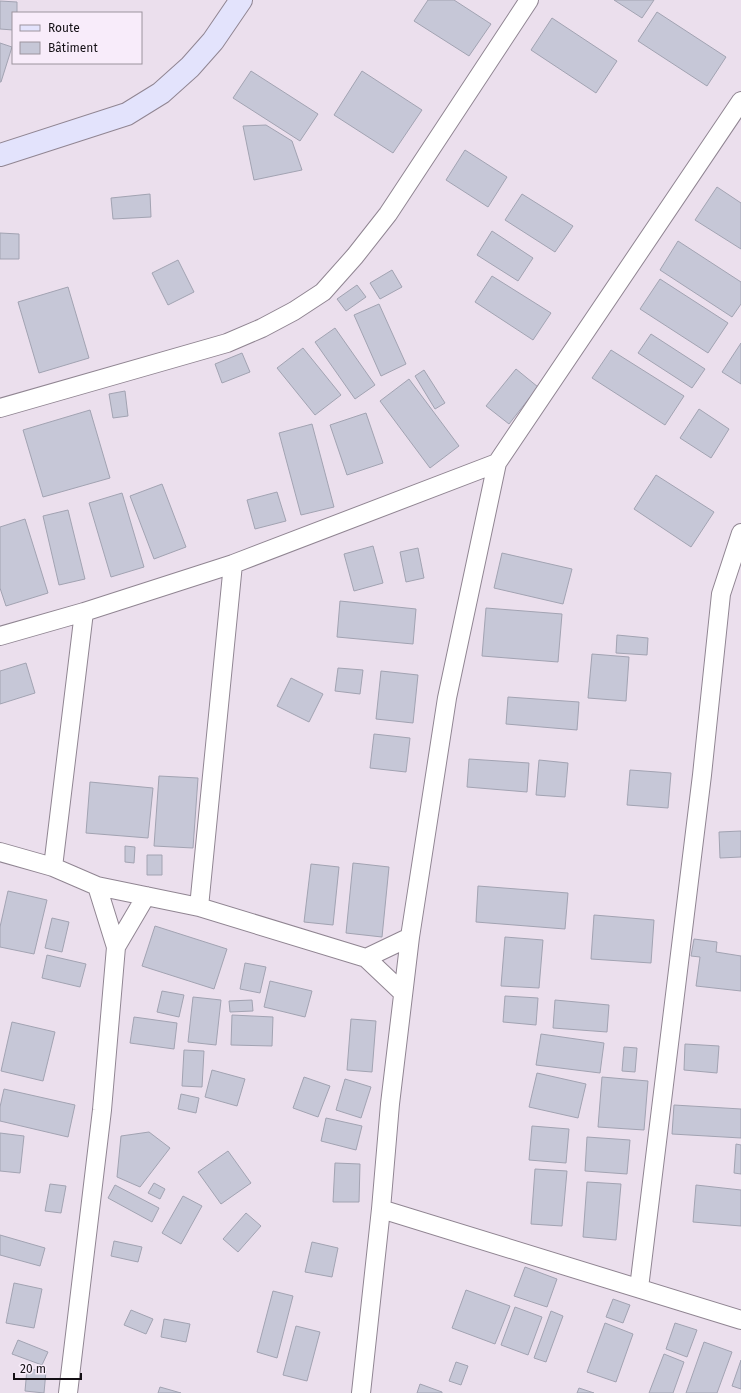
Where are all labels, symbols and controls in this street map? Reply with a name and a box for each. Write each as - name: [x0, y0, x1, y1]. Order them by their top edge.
- legend: [12, 12, 142, 64]
- text: Route: [48, 21, 80, 35]
- text: Bâtiment: [48, 41, 98, 55]
- scale bar: [14, 1355, 81, 1381]
- text: 20 m: [20, 1362, 46, 1376]

